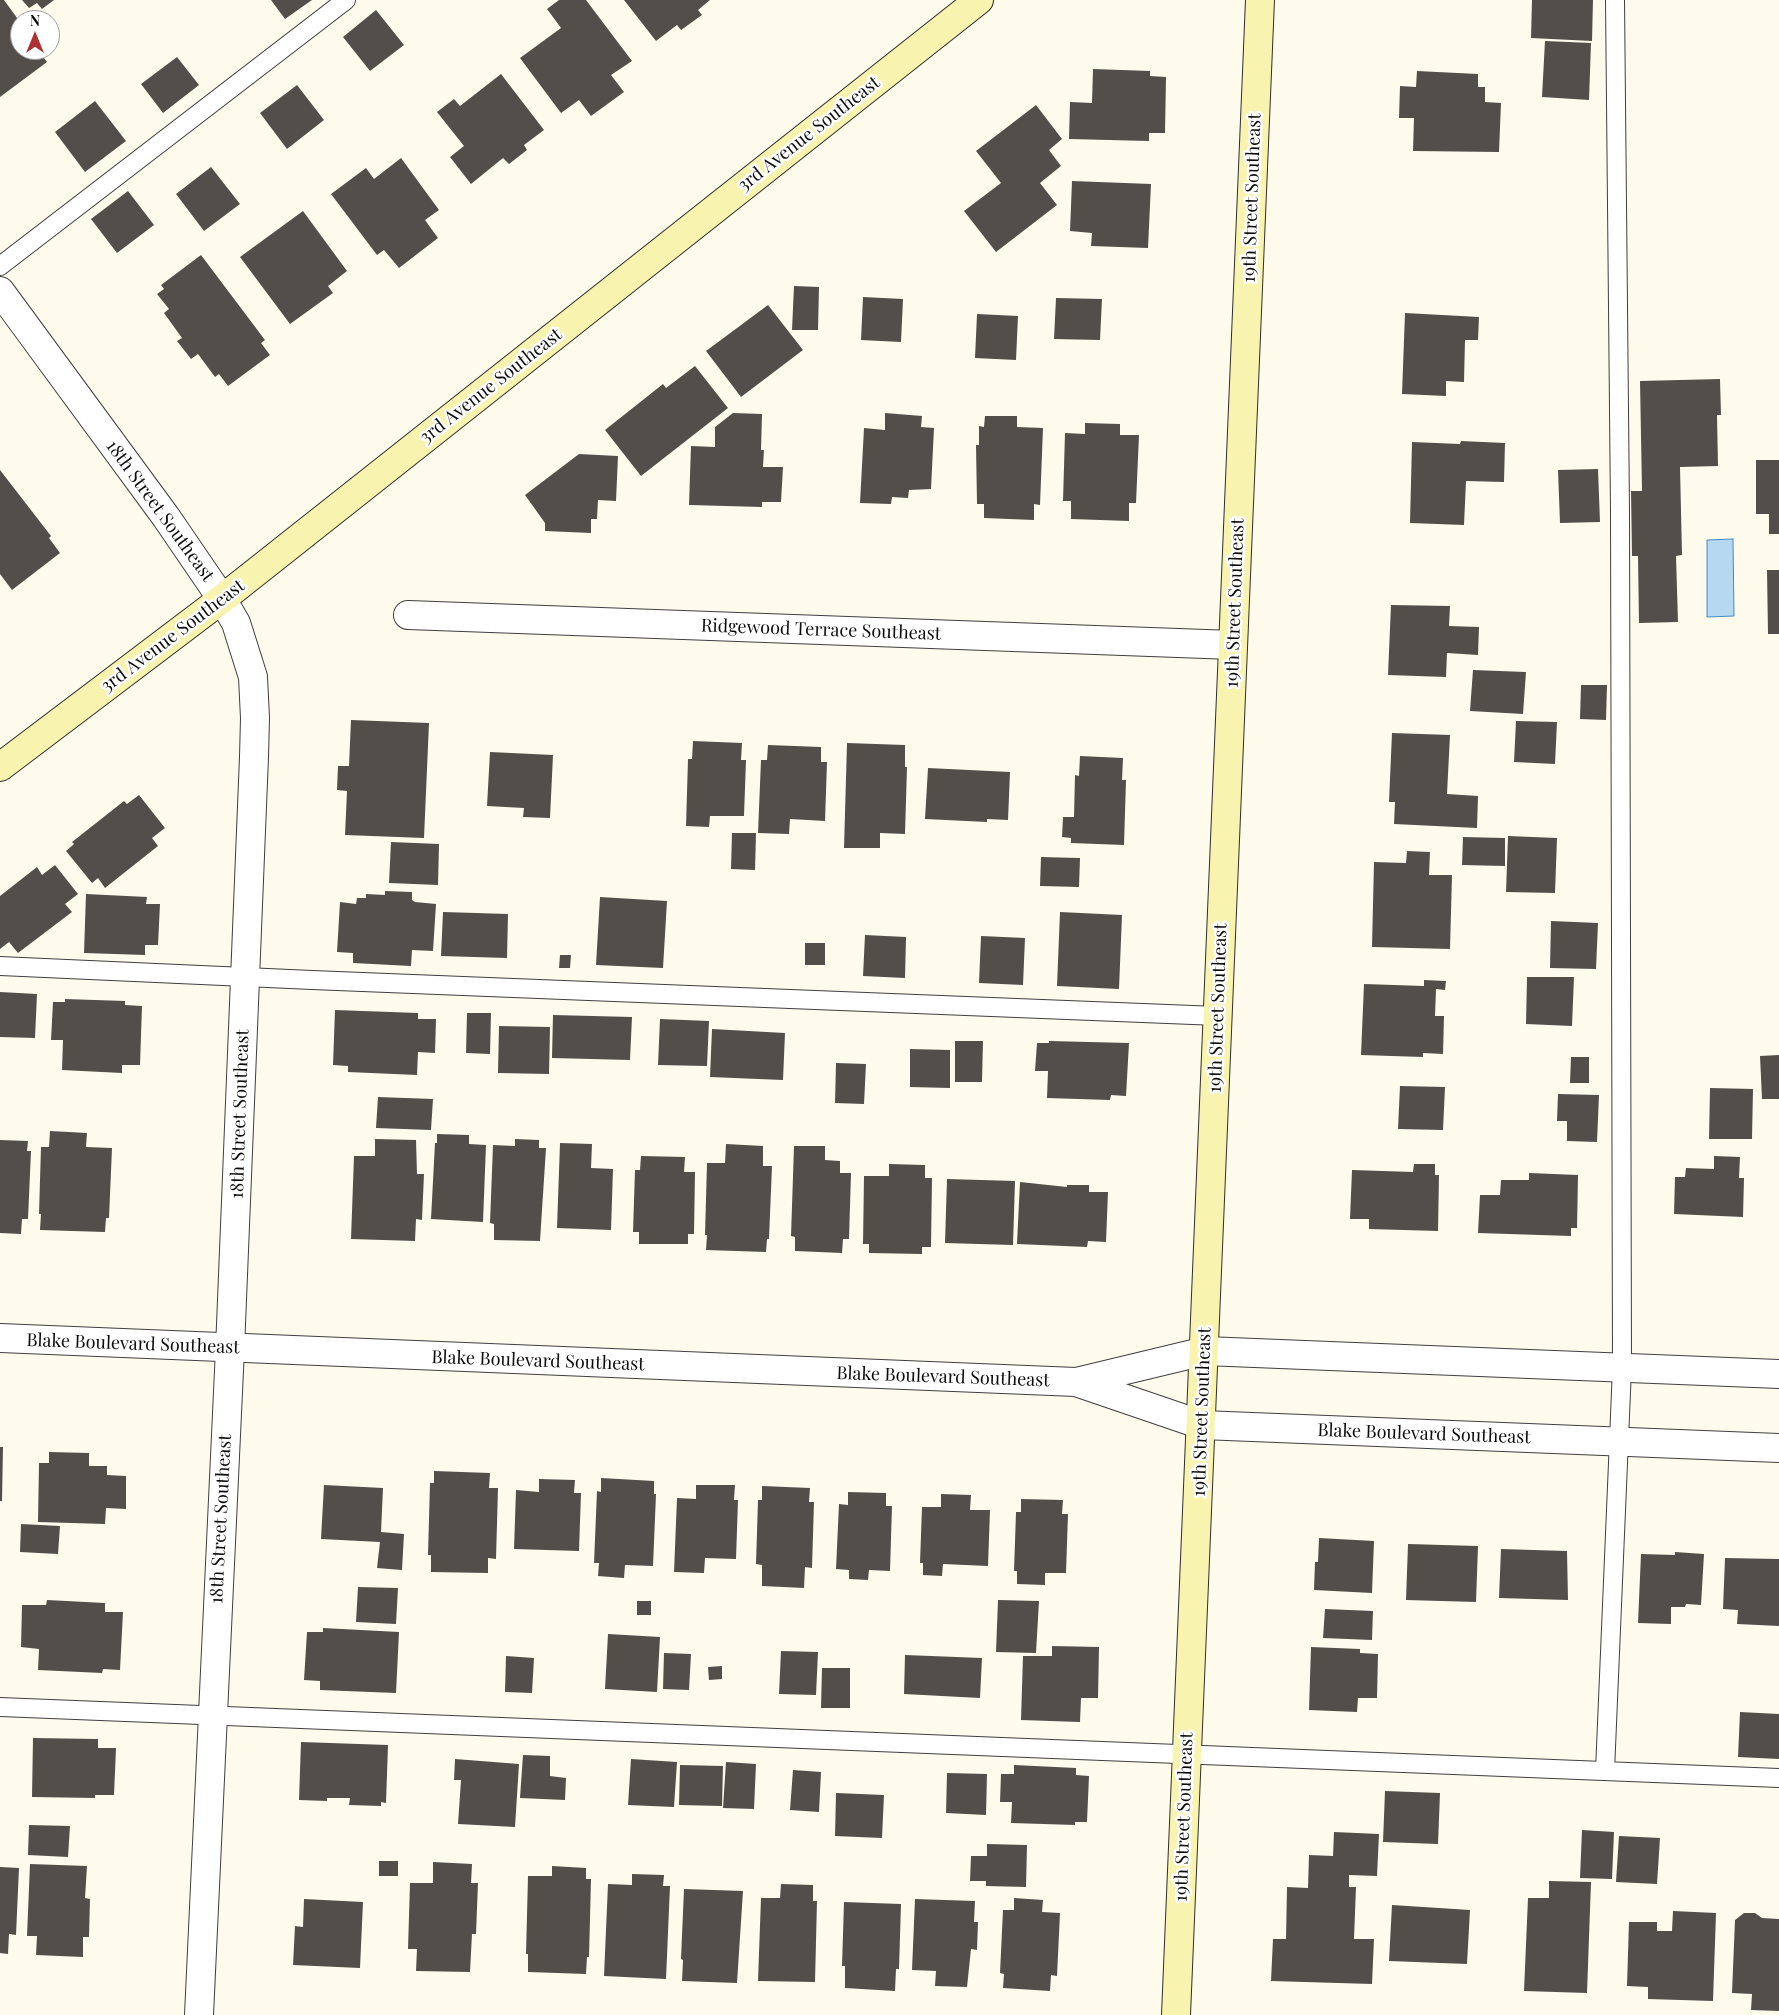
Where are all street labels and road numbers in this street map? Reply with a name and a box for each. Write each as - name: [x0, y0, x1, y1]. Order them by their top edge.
- street label: 3rd Avenue Southeast: [734, 72, 884, 196]
- street label: 19th Street Southeast: [1238, 113, 1266, 283]
- street label: 3rd Avenue Southeast: [416, 324, 566, 448]
- street label: 18th Street Southeast: [101, 436, 219, 586]
- street label: 19th Street Southeast: [1221, 518, 1249, 688]
- street label: 3rd Avenue Southeast: [97, 575, 249, 697]
- street label: Ridgewood Terrace Southeast: [700, 615, 942, 645]
- street label: 19th Street Southeast: [1204, 923, 1232, 1093]
- street label: 18th Street Southeast: [226, 1029, 254, 1199]
- street label: 19th Street Southeast: [1188, 1327, 1216, 1497]
- street label: Blake Boulevard Southeast: [26, 1329, 240, 1359]
- street label: Blake Boulevard Southeast: [431, 1346, 645, 1376]
- street label: Blake Boulevard Southeast: [836, 1362, 1050, 1392]
- street label: Blake Boulevard Southeast: [1317, 1419, 1531, 1449]
- street label: 18th Street Southeast: [206, 1434, 236, 1604]
- street label: 19th Street Southeast: [1170, 1732, 1198, 1902]

